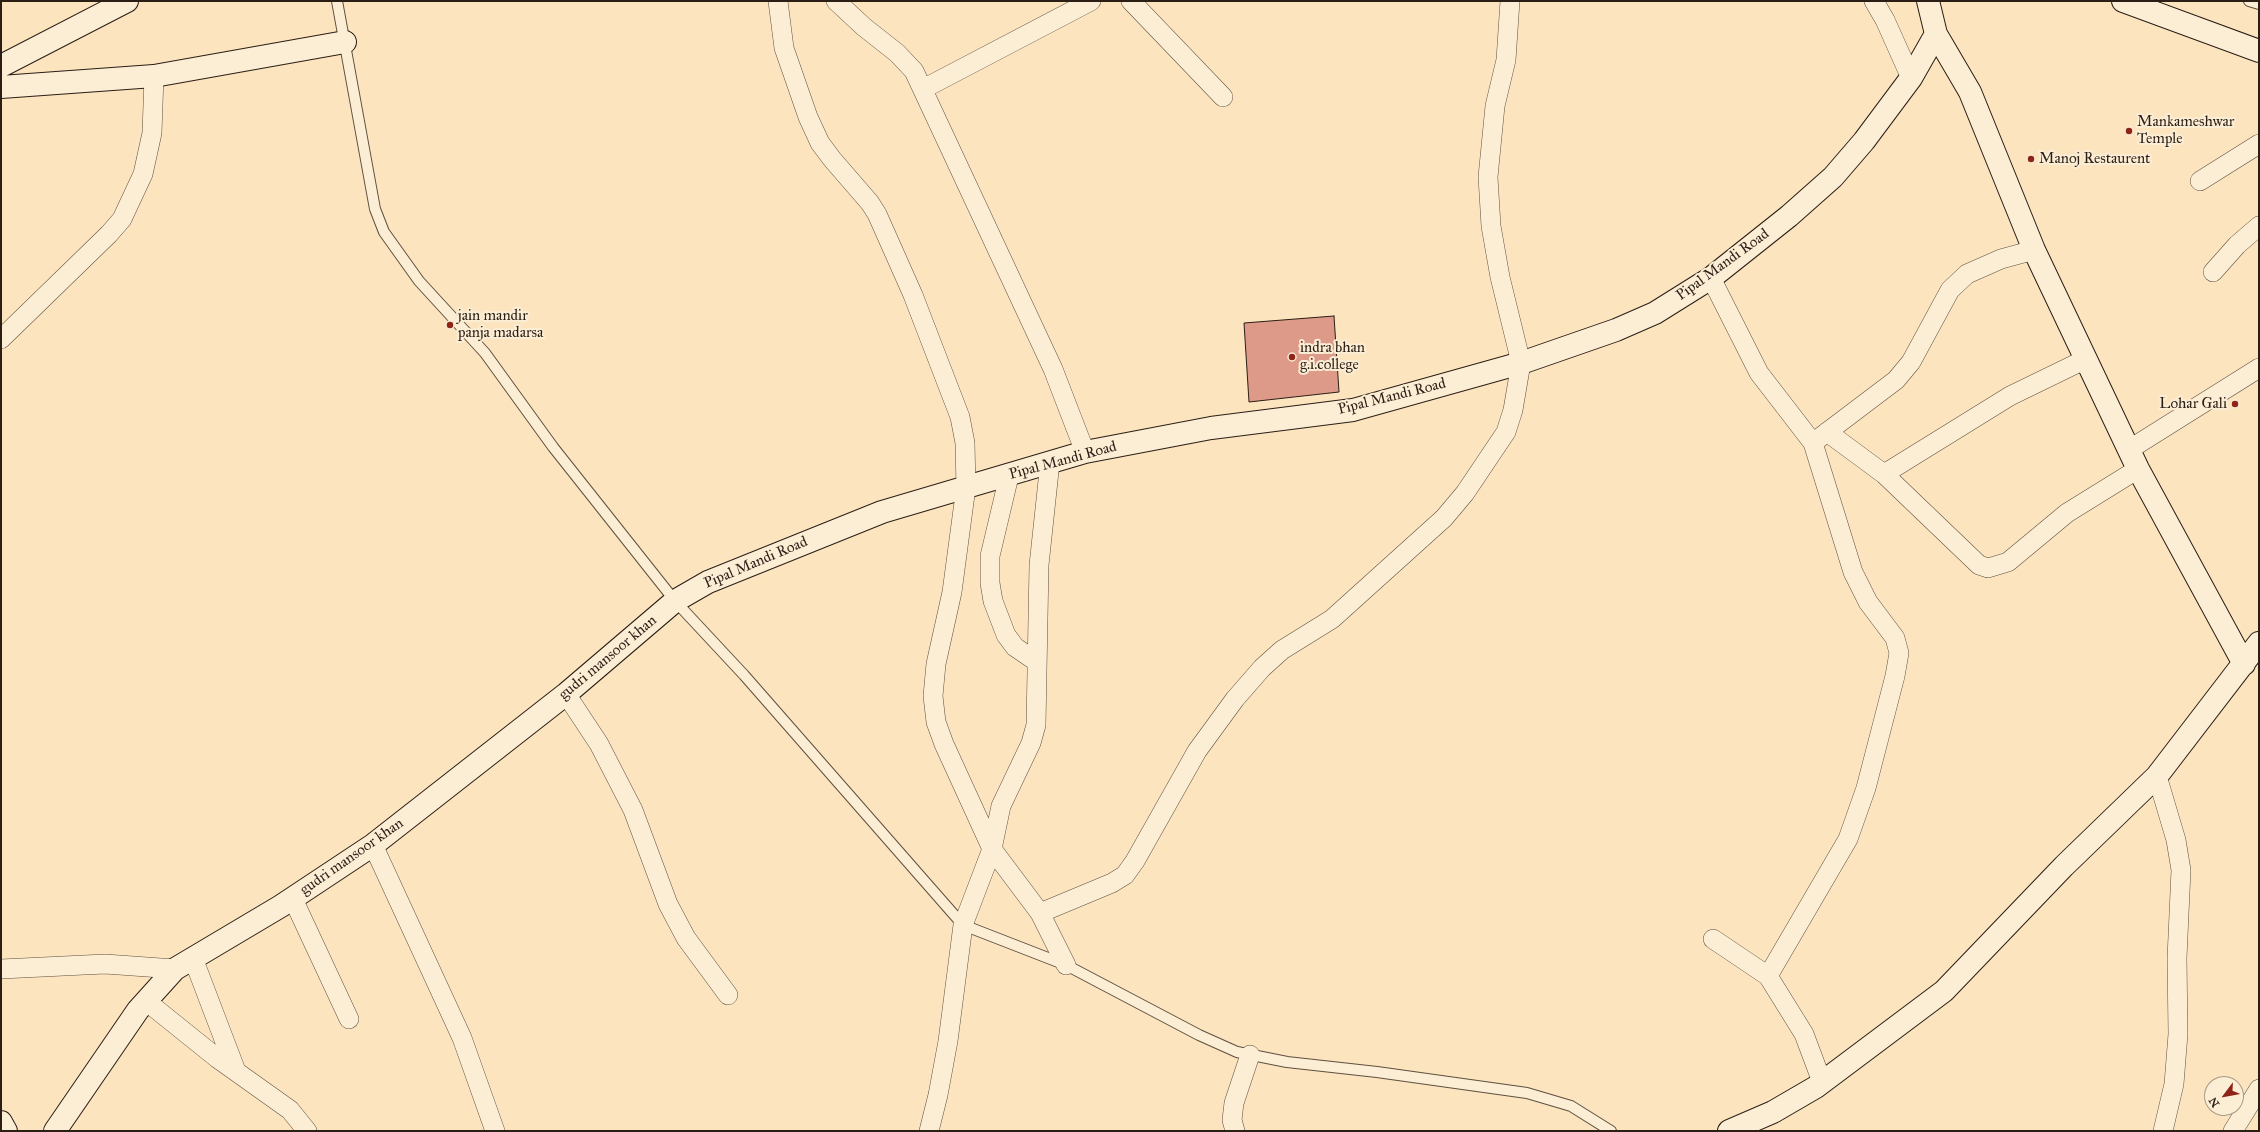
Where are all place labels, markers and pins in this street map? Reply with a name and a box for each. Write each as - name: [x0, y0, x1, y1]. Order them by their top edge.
- place label: Mankameshwar Temple: [2137, 113, 2234, 148]
- marker: Mankameshwar Temple: [2124, 126, 2134, 136]
- place label: Manoj Restaurent: [2039, 150, 2150, 168]
- marker: Manoj Restaurent: [2026, 154, 2036, 164]
- place label: jain mandir panja madarsa: [458, 307, 543, 342]
- marker: jain mandir panja madarsa: [445, 320, 455, 330]
- place label: indra bhan g.i.college: [1300, 339, 1365, 374]
- marker: indra bhan g.i.college: [1287, 352, 1297, 362]
- place label: Lohar Gali: [2159, 395, 2227, 413]
- marker: Lohar Gali: [2230, 399, 2240, 409]

